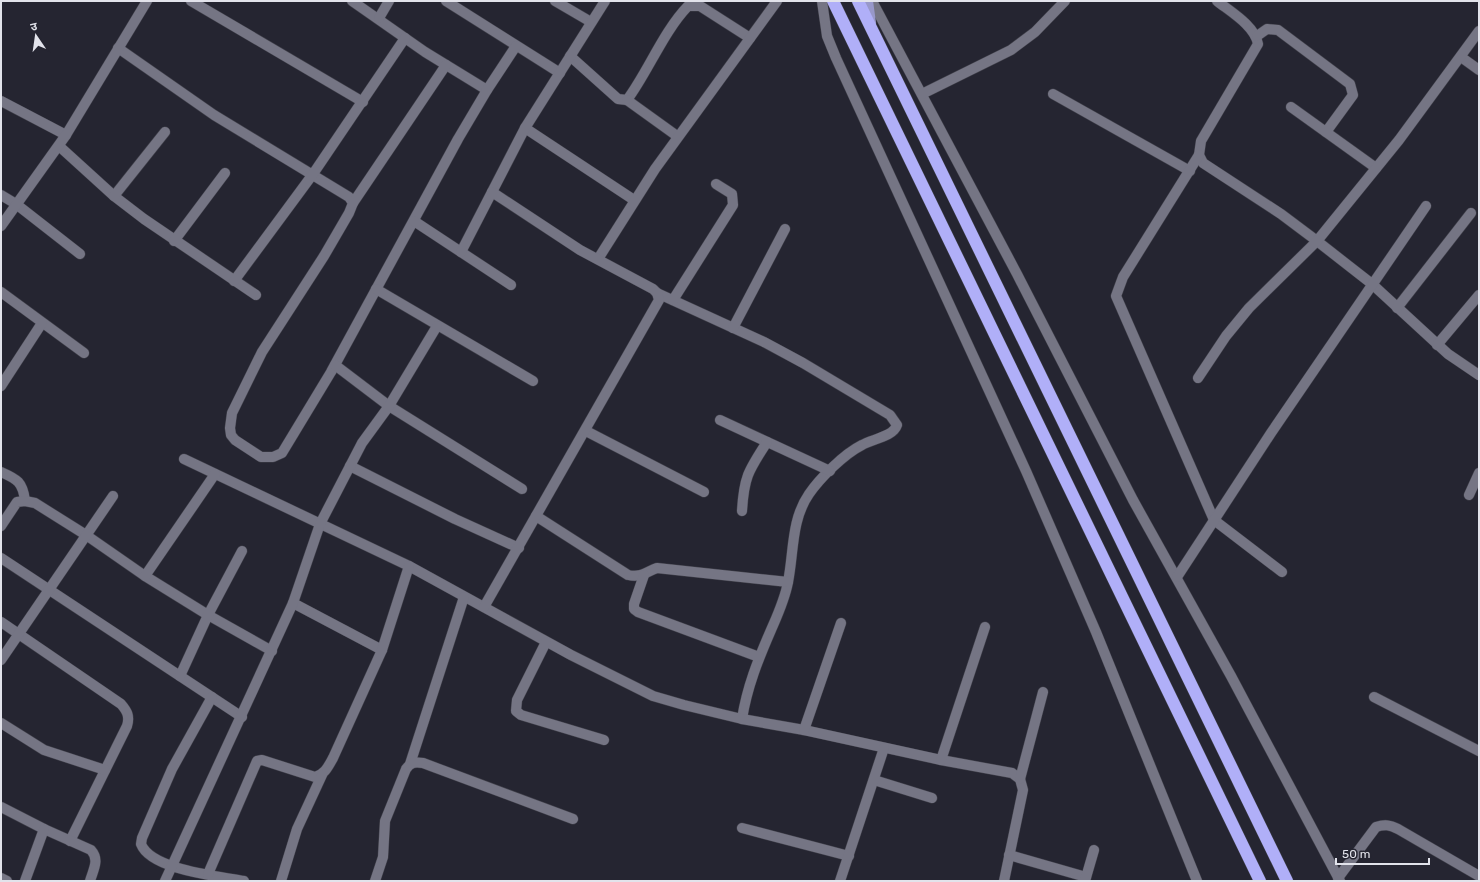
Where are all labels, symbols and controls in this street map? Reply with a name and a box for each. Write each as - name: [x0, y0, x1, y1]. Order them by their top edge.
- north arrow: [16, 16, 56, 56]
- text: उ: [29, 20, 39, 34]
- scale bar: [1336, 840, 1429, 866]
- text: 50 m: [1342, 847, 1370, 861]

